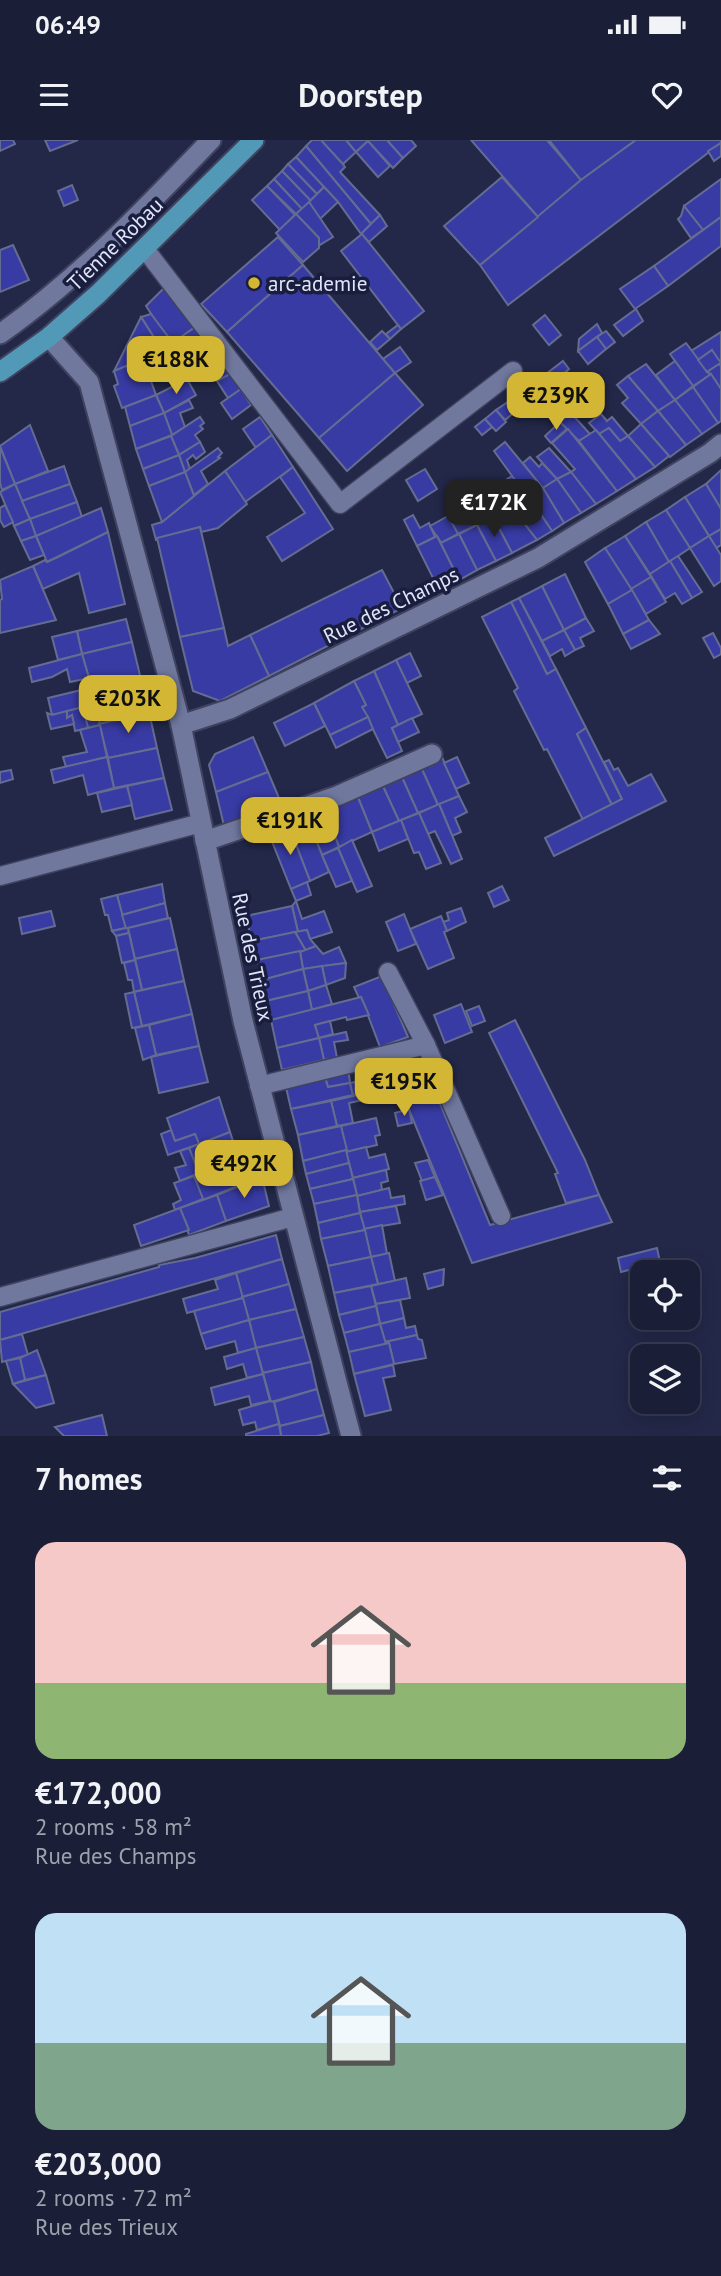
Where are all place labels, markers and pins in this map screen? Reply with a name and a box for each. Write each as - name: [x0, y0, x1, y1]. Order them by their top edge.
- place label: arc-ademie: [268, 270, 367, 297]
- marker: arc-ademie: [246, 275, 262, 291]
- pin: €188K: [127, 336, 225, 396]
- pin: €239K: [507, 372, 605, 432]
- pin: €172K: [445, 480, 543, 539]
- pin: €203K: [79, 676, 177, 735]
- pin: €191K: [241, 798, 339, 857]
- pin: €195K: [355, 1058, 453, 1118]
- pin: €492K: [195, 1140, 293, 1200]

